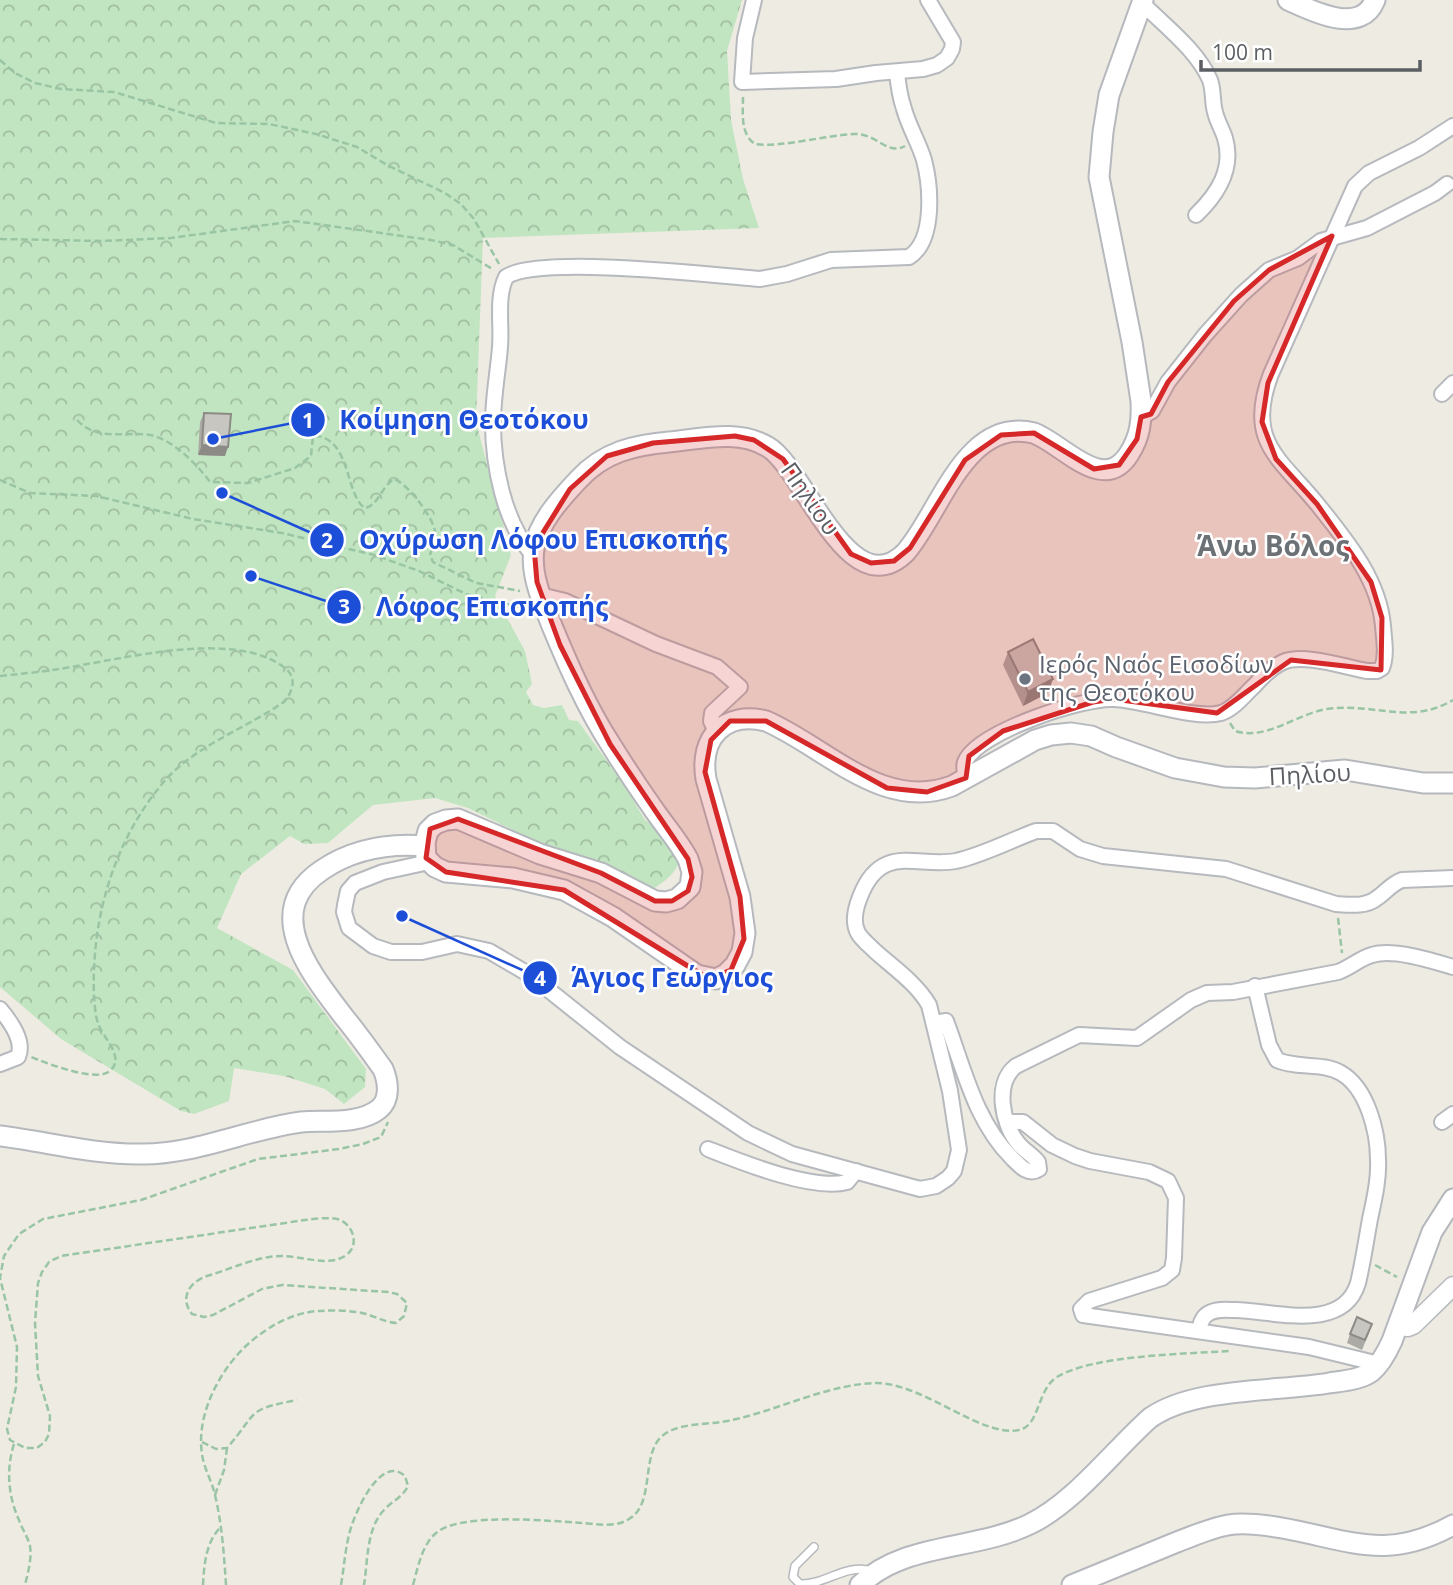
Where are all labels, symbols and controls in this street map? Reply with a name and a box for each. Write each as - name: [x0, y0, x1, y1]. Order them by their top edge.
- scale bar: [1201, 28, 1420, 72]
- text: 100 m: [1212, 38, 1273, 66]
- callout: Κοίμηση Θεοτόκου: [290, 397, 603, 444]
- text: Κοίμηση Θεοτόκου: [339, 401, 589, 437]
- text: 1: [302, 406, 314, 434]
- street label: Πηλίου: [774, 455, 848, 541]
- callout: Οχύρωση Λόφου Επισκοπής: [310, 517, 741, 564]
- text: Οχύρωση Λόφου Επισκοπής: [359, 521, 727, 557]
- text: 2: [321, 526, 333, 554]
- district label: Άνω Βόλος: [1197, 526, 1349, 564]
- callout: Λόφος Επισκοπής: [327, 583, 622, 630]
- text: Λόφος Επισκοπής: [376, 588, 608, 624]
- text: 3: [338, 592, 350, 620]
- place label: Ιερός Ναός Εισοδίων της Θεοτόκου: [1039, 647, 1274, 708]
- marker: Ιερός Ναός Εισοδίων της Θεοτόκου: [1017, 671, 1033, 687]
- street label: Πηλίου: [1268, 755, 1352, 792]
- callout: Άγιος Γεώργιος: [522, 955, 787, 1002]
- text: Άγιος Γεώργιος: [571, 959, 773, 995]
- text: 4: [534, 964, 546, 992]

